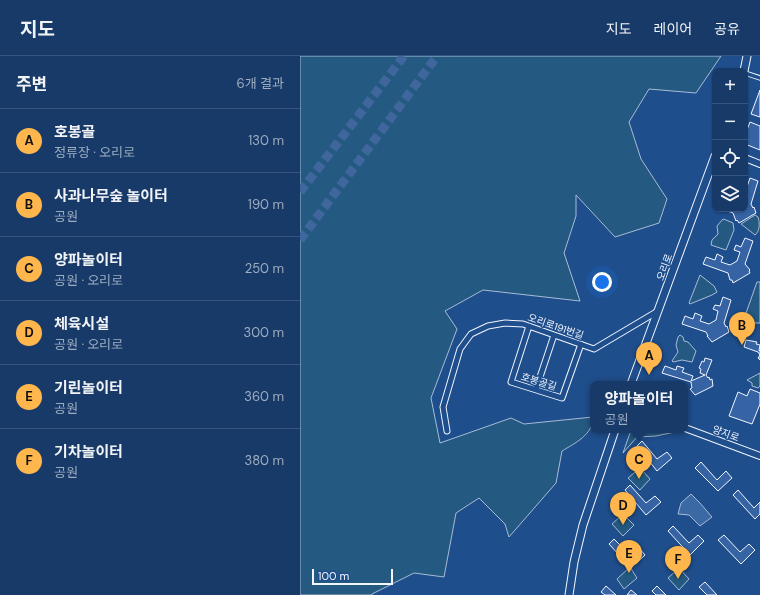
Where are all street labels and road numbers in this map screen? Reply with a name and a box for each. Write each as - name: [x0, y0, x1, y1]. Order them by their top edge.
- street label: 오리로: [654, 252, 675, 282]
- street label: 오리로191번길: [526, 311, 586, 342]
- street label: 호봉골길: [519, 370, 558, 393]
- street label: 양지로: [711, 423, 741, 444]

